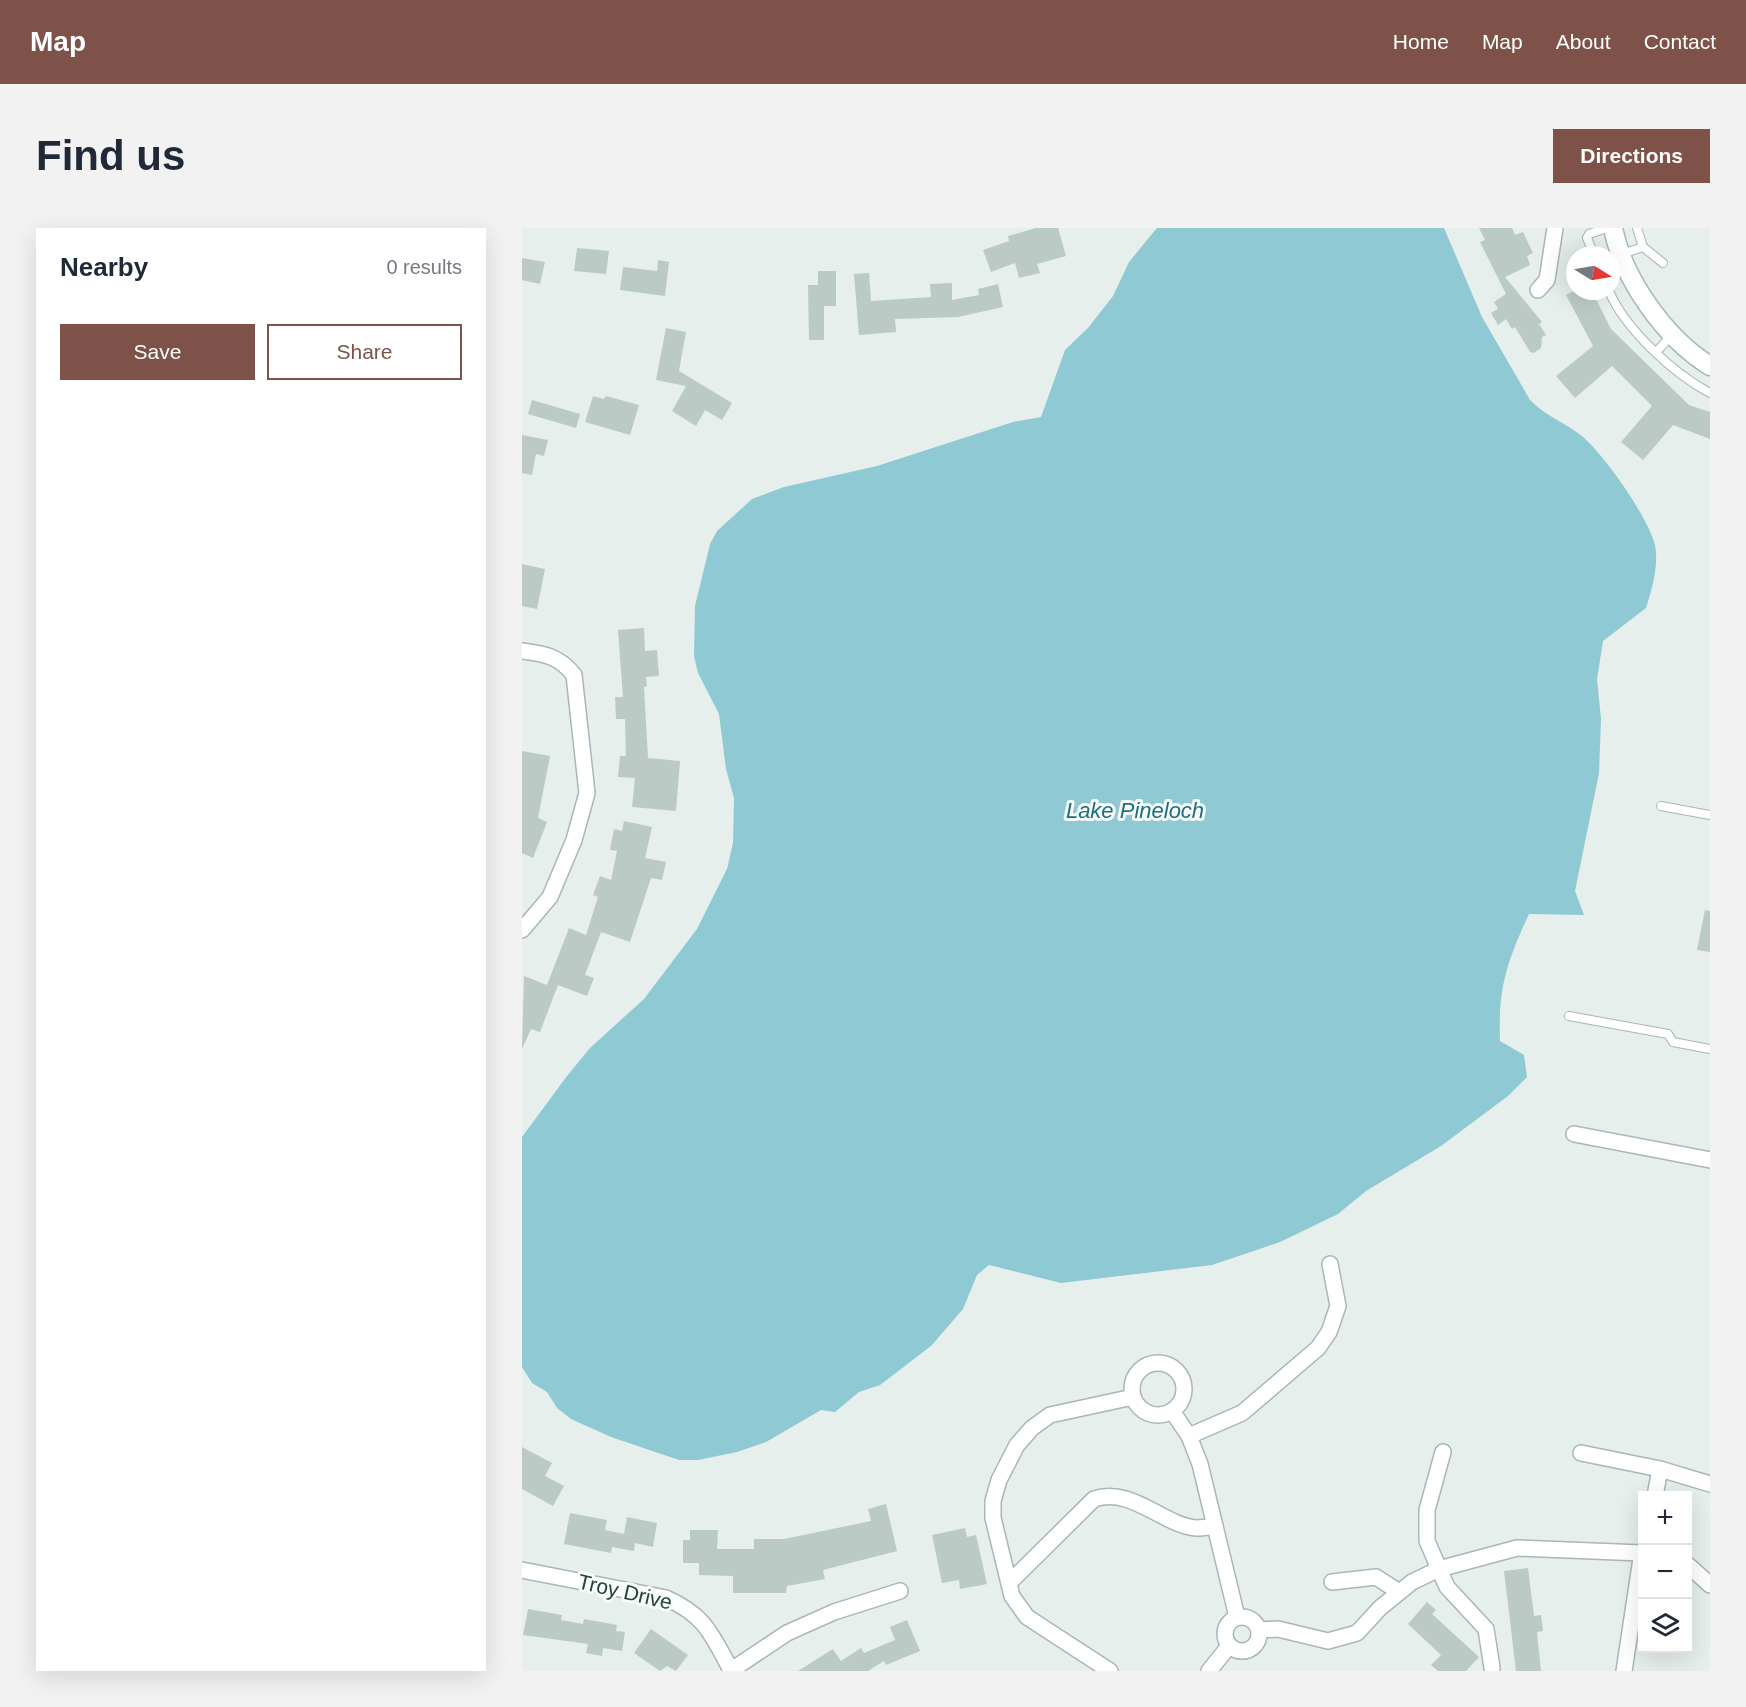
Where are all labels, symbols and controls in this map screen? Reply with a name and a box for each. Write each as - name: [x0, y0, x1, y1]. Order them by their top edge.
- text: Map: [30, 26, 86, 57]
- text: Home: [1393, 30, 1449, 53]
- text: Map: [1482, 30, 1523, 53]
- text: About: [1556, 30, 1611, 53]
- text: Contact: [1644, 30, 1716, 53]
- button: Directions: [1553, 129, 1710, 183]
- text: Find us: [36, 132, 185, 179]
- north arrow: [1566, 246, 1620, 300]
- text: Nearby: [60, 252, 148, 282]
- text: 0 results: [386, 256, 462, 278]
- button: Save: [60, 324, 255, 380]
- button: Share: [267, 324, 462, 380]
- water label: Lake Pineloch: [1066, 798, 1204, 823]
- map controls: [1638, 1491, 1692, 1653]
- button: +: [1638, 1491, 1692, 1545]
- button: −: [1638, 1545, 1692, 1599]
- street label: Troy Drive: [576, 1570, 674, 1614]
- button: layers: [1638, 1599, 1692, 1653]

